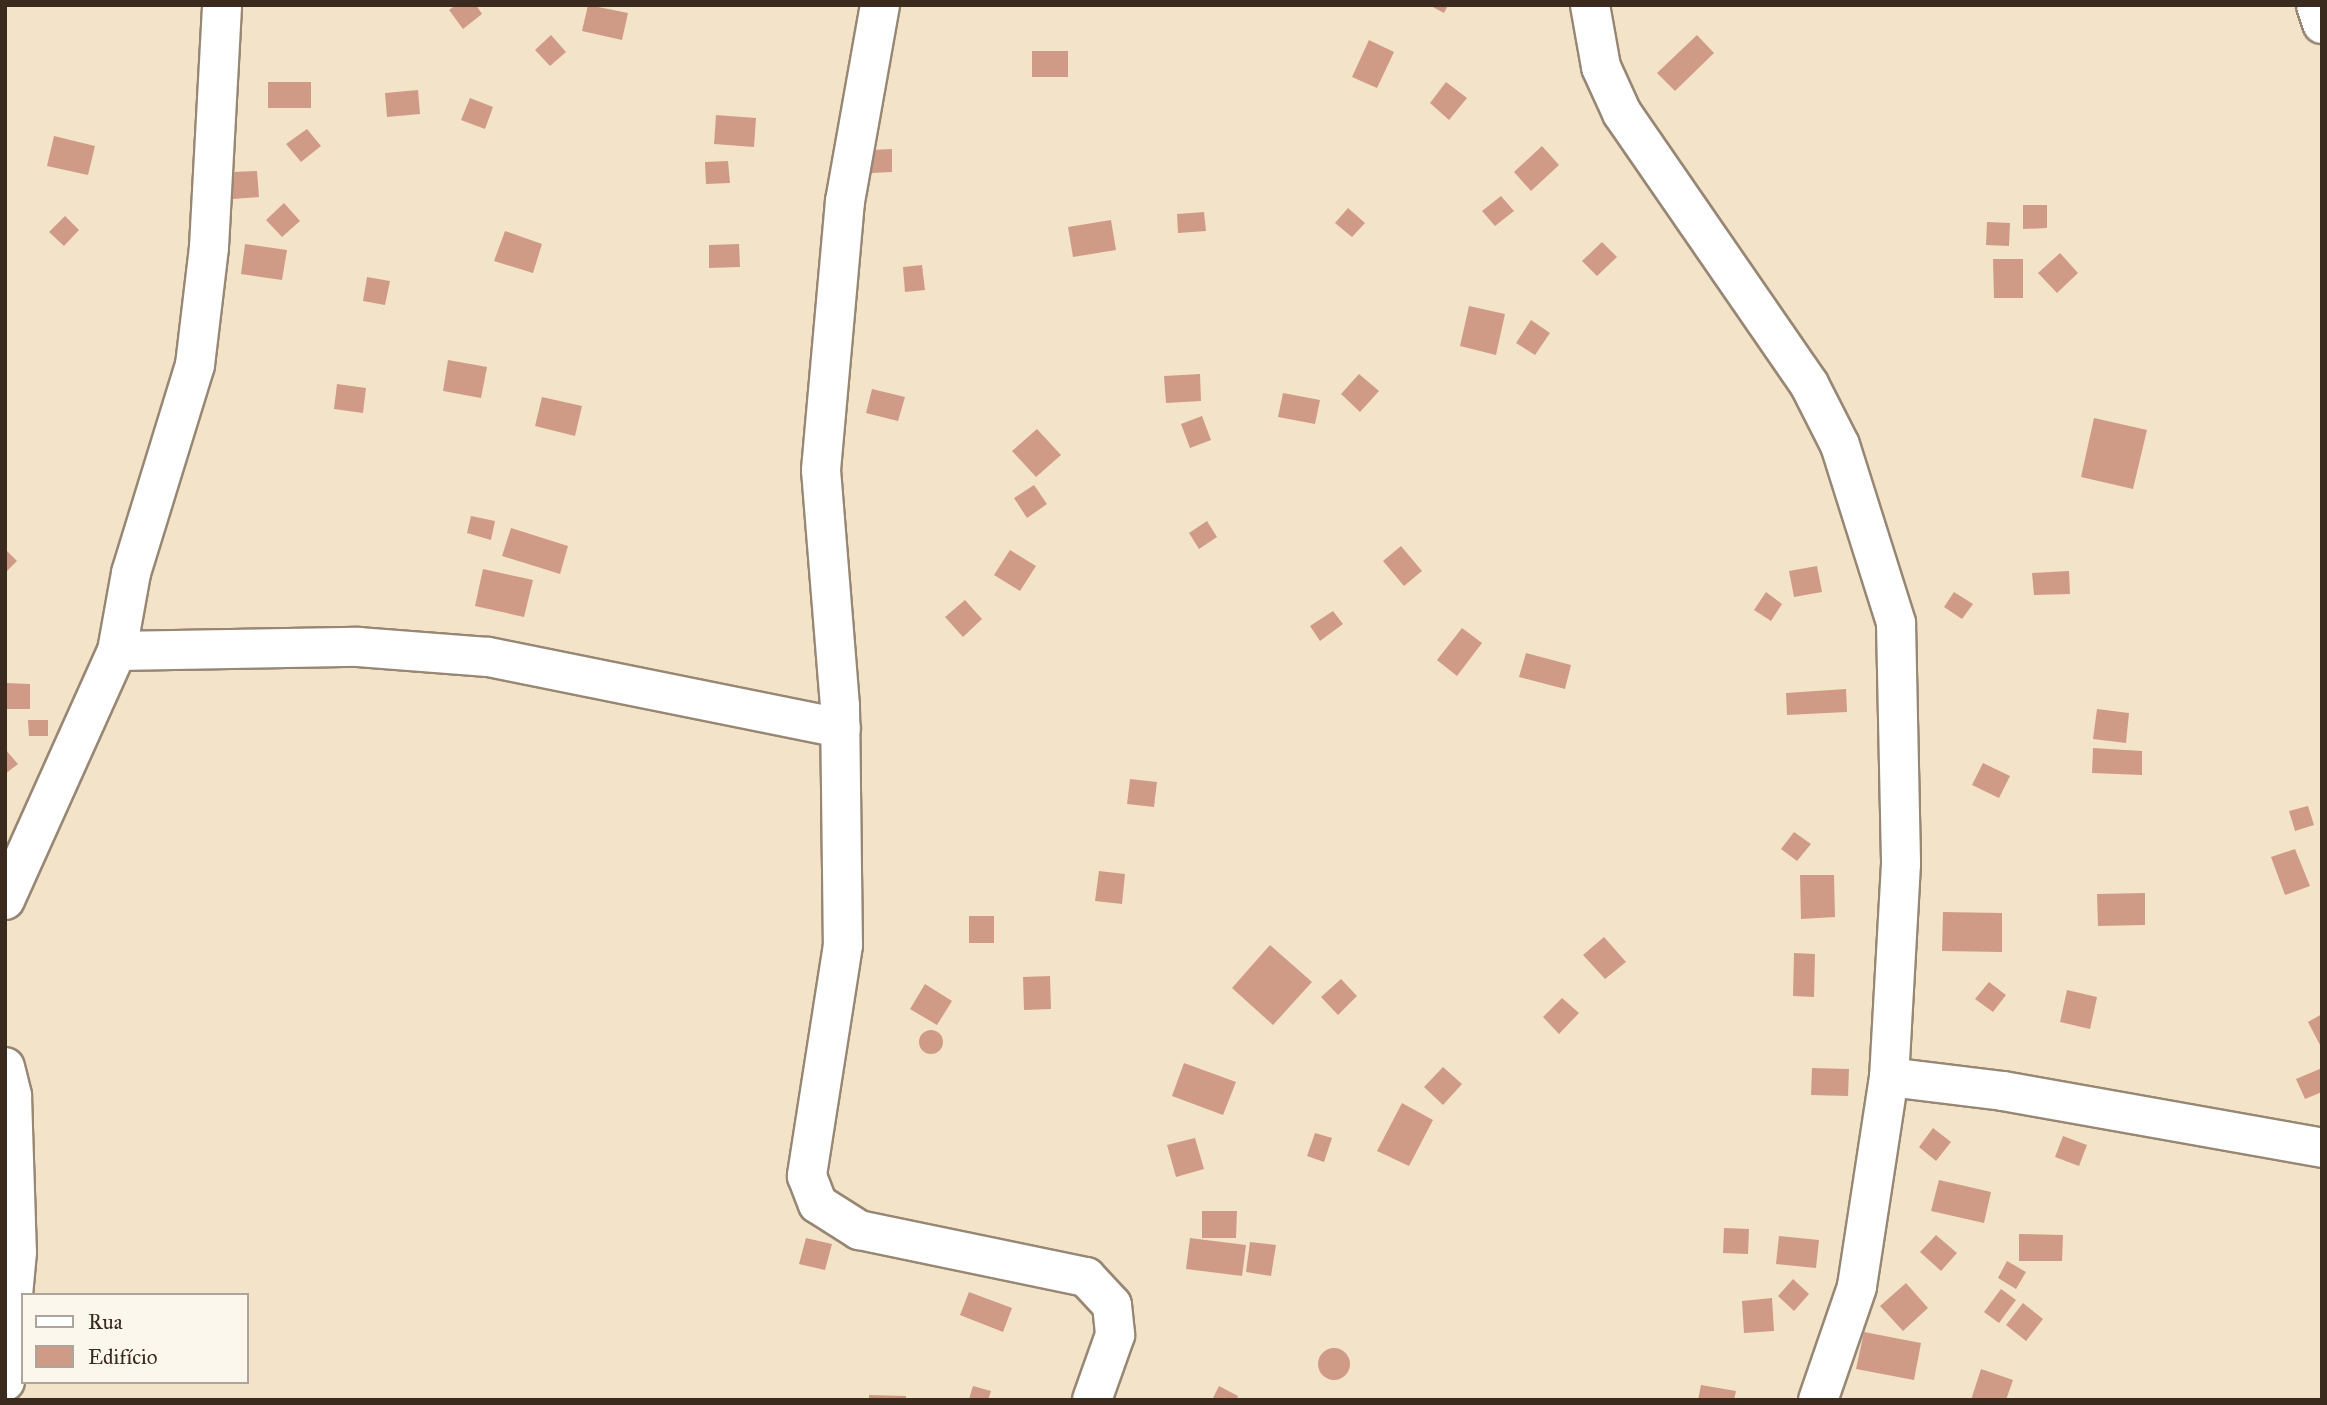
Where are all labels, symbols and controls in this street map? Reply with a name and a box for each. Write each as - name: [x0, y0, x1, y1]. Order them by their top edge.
- legend: [21, 1293, 248, 1384]
- text: Rua: [88, 1309, 123, 1335]
- text: Edifício: [88, 1344, 157, 1370]

